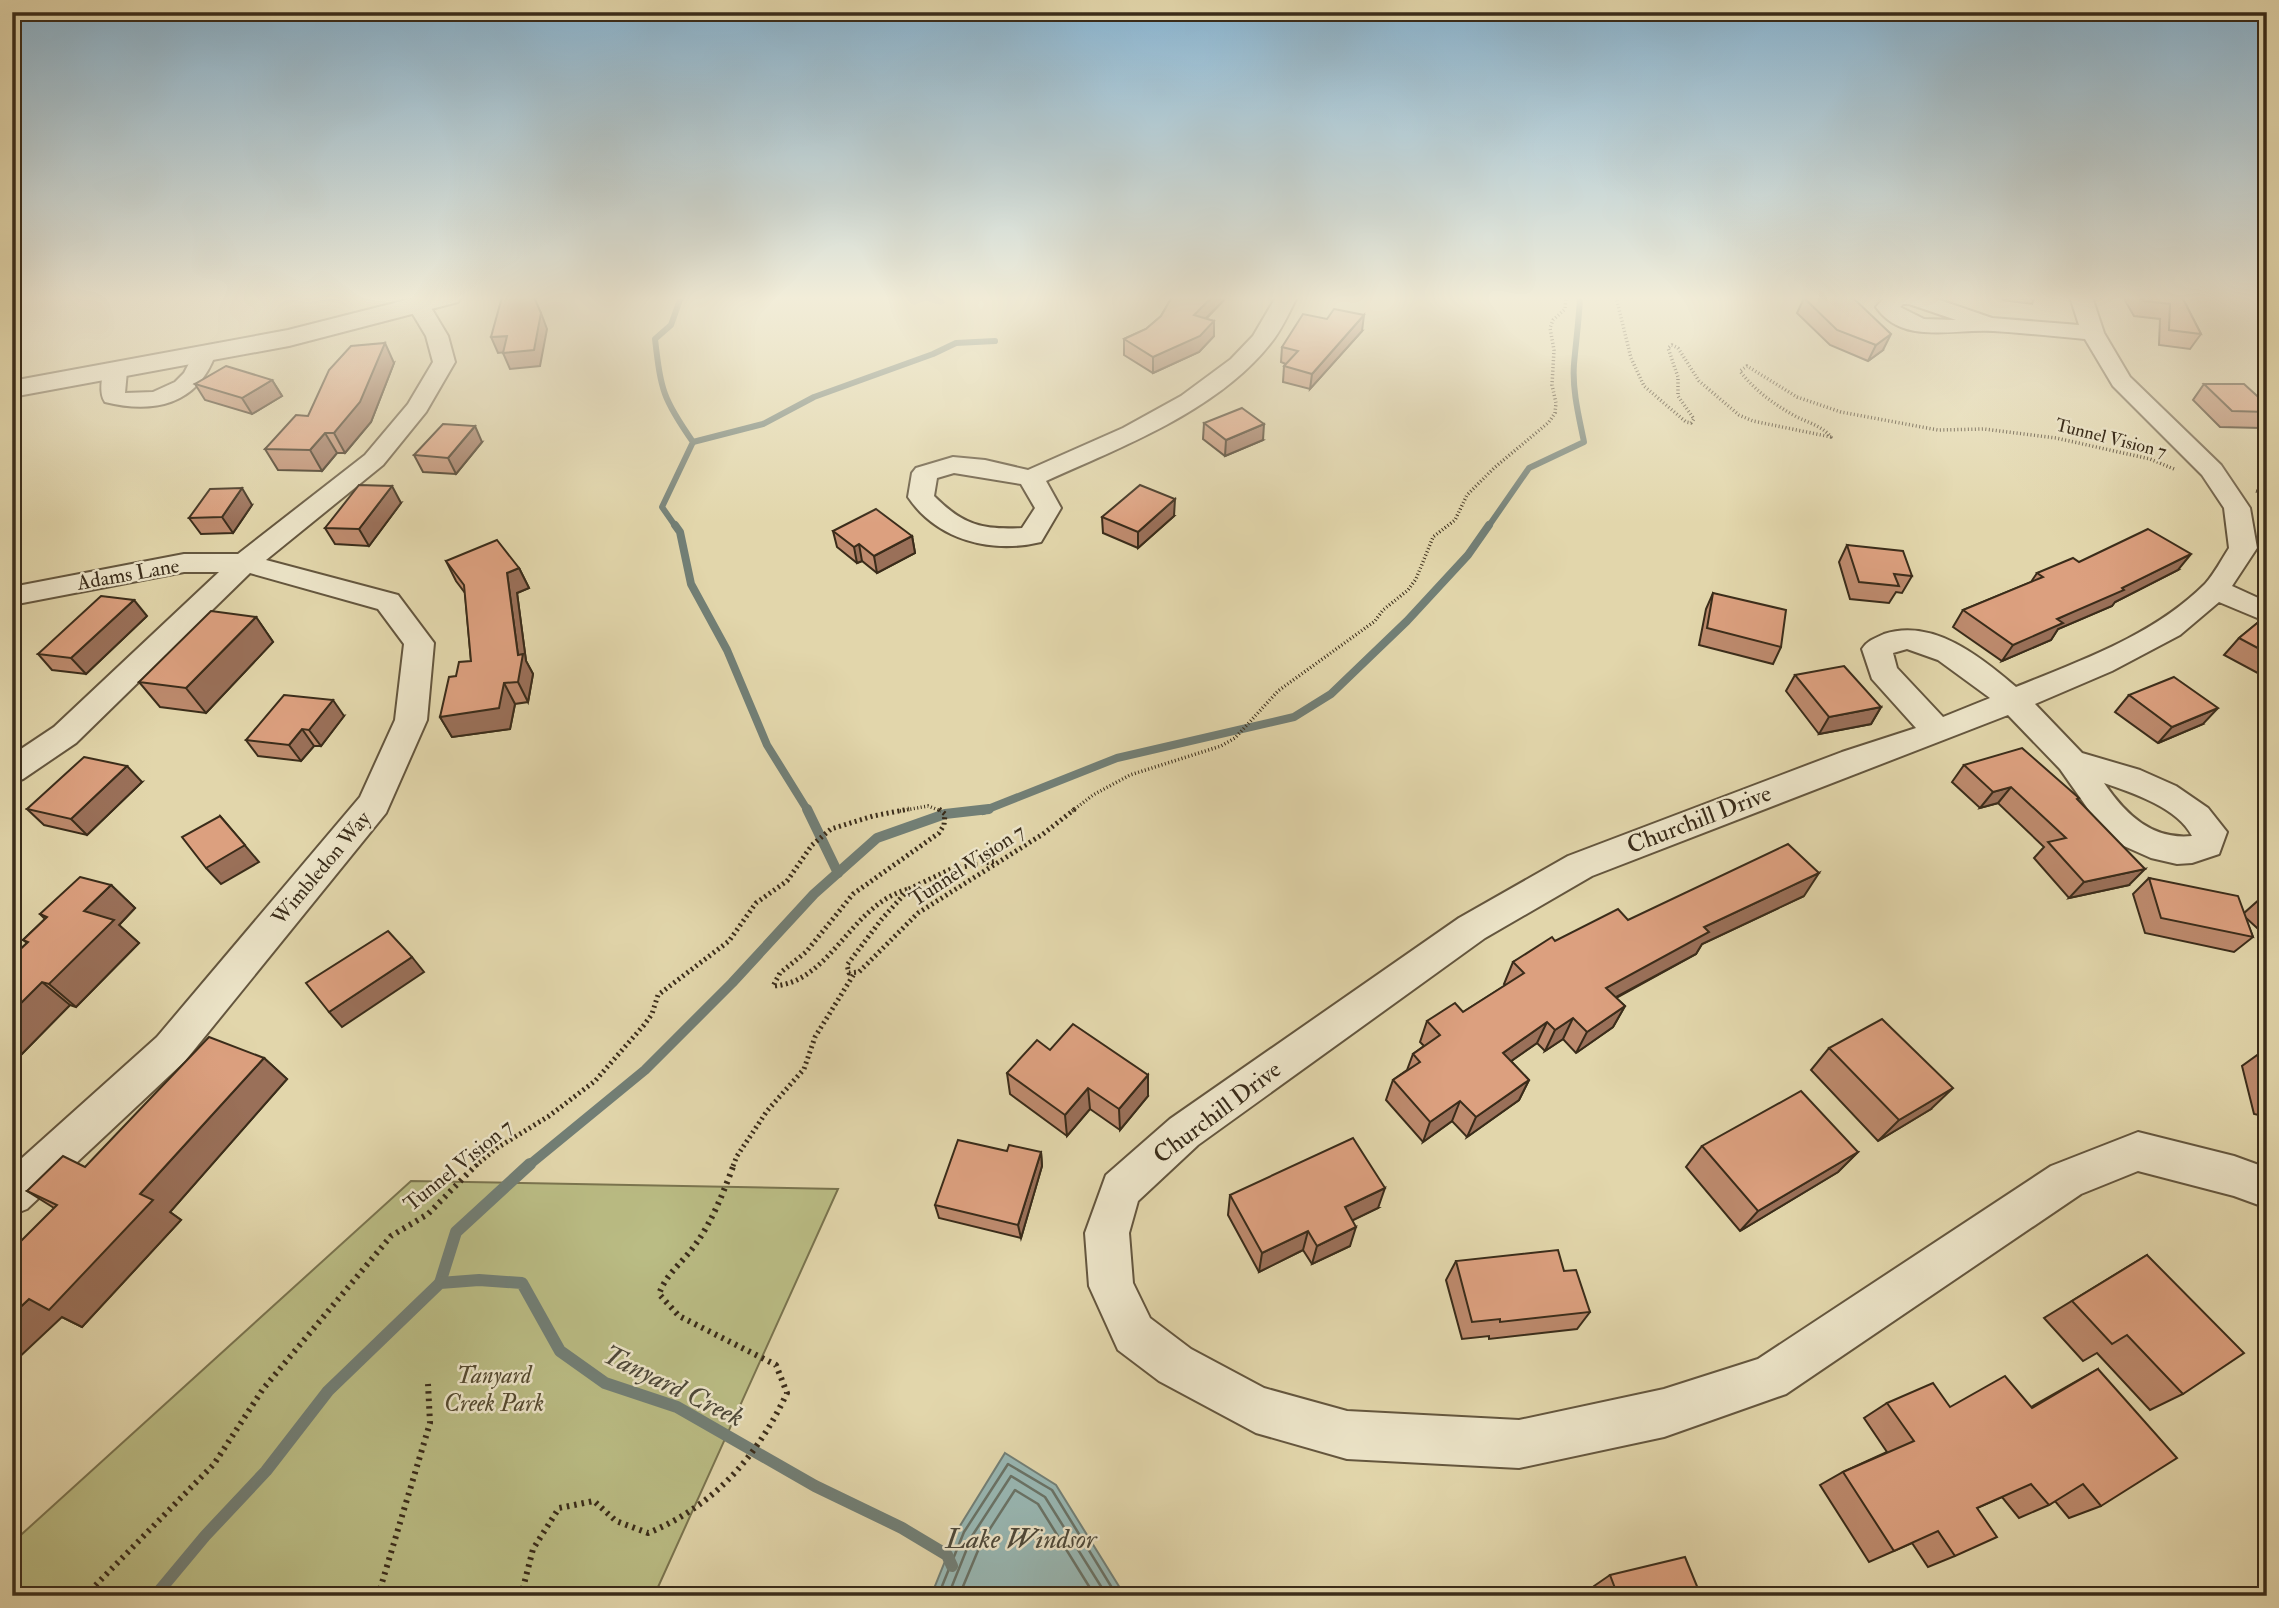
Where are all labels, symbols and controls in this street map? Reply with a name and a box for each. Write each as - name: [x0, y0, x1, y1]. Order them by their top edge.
- street label: Tunnel Vision 7: [2053, 414, 2169, 463]
- street label: Adams Lane: [74, 552, 182, 597]
- street label: Churchill Drive: [1623, 778, 1776, 861]
- street label: Wimbledon Way: [265, 805, 377, 932]
- street label: Tunnel Vision 7: [904, 818, 1031, 913]
- street label: Churchill Drive: [1147, 1054, 1287, 1171]
- street label: Tunnel Vision 7: [398, 1113, 519, 1218]
- water label: Tanyard Creek: [597, 1337, 750, 1435]
- park label: Tanyard Creek Park: [444, 1360, 544, 1419]
- water label: Lake Windsor: [944, 1522, 1098, 1557]

